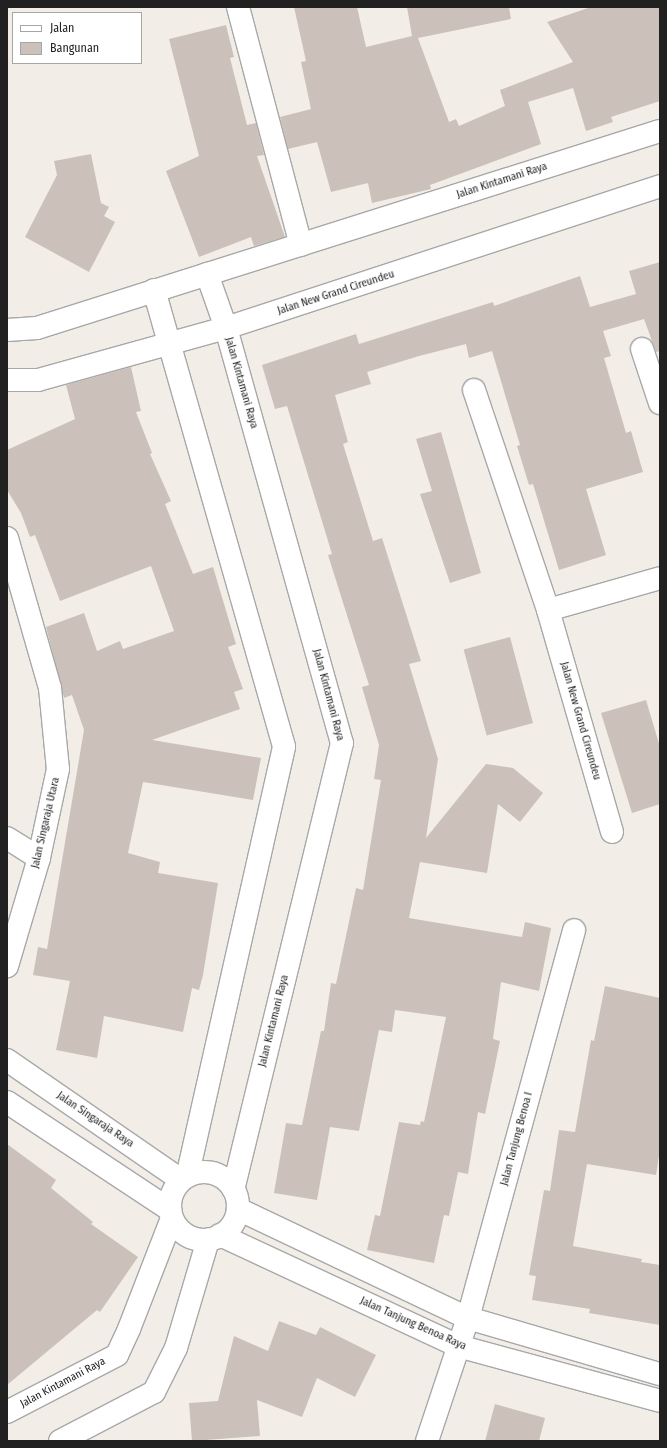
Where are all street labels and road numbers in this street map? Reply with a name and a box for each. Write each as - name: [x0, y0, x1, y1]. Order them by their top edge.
- street label: Jalan Kintamani Raya: [455, 160, 549, 202]
- street label: Jalan New Grand Cireundeu: [276, 268, 396, 318]
- street label: Jalan Kintamani Raya: [222, 336, 260, 430]
- street label: Jalan Kintamani Raya: [309, 648, 347, 742]
- street label: Jalan New Grand Cireundeu: [557, 660, 603, 782]
- street label: Jalan Singaraja Utara: [29, 776, 63, 870]
- street label: Jalan Kintamani Raya: [256, 974, 292, 1068]
- street label: Jalan Singaraja Raya: [54, 1089, 136, 1151]
- street label: Jalan Tanjung Benoa I: [498, 1091, 536, 1187]
- street label: Jalan Tanjung Benoa Raya: [358, 1295, 468, 1353]
- street label: Jalan Kintamani Raya: [18, 1355, 108, 1411]

